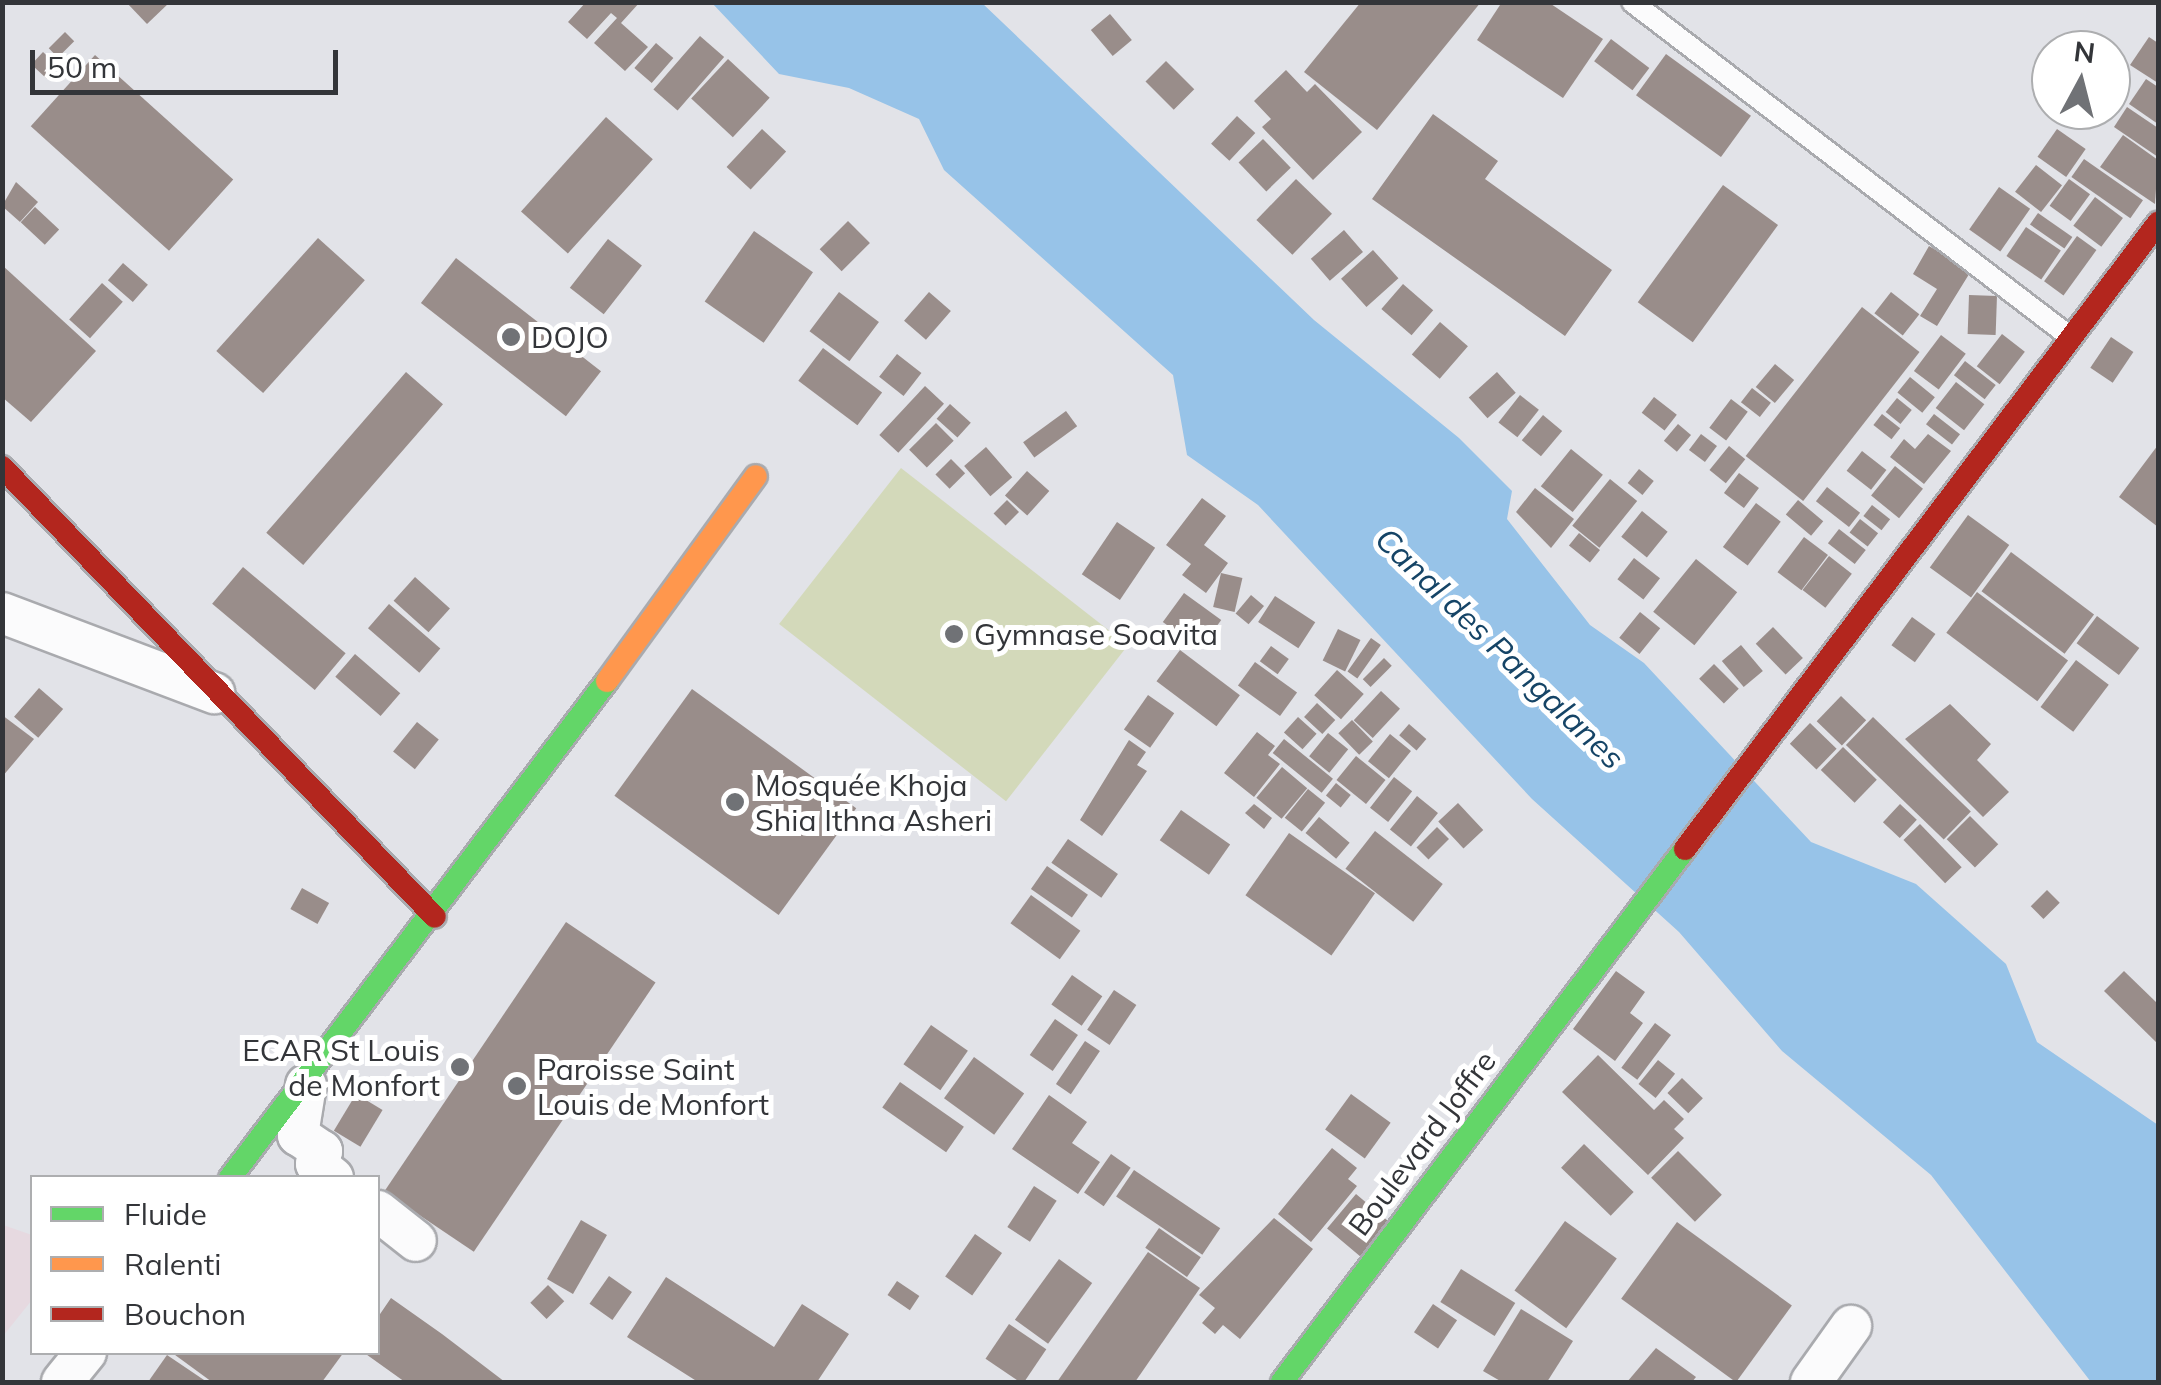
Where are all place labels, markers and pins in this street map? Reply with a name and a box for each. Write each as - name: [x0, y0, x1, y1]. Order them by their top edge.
- place label: DOJO: [531, 319, 609, 355]
- marker: DOJO: [500, 326, 522, 348]
- place label: Gymnase Soavita: [974, 616, 1218, 652]
- marker: Gymnase Soavita: [943, 623, 965, 645]
- place label: Mosquée Khoja Shia Ithna Asheri: [755, 767, 992, 838]
- marker: Mosquée Khoja Shia Ithna Asheri: [724, 791, 746, 813]
- place label: ECAR St Louis de Monfort: [242, 1032, 440, 1102]
- place label: Paroisse Saint Louis de Monfort: [537, 1051, 769, 1122]
- marker: ECAR St Louis de Monfort: [449, 1056, 471, 1078]
- marker: Paroisse Saint Louis de Monfort: [506, 1075, 528, 1097]

